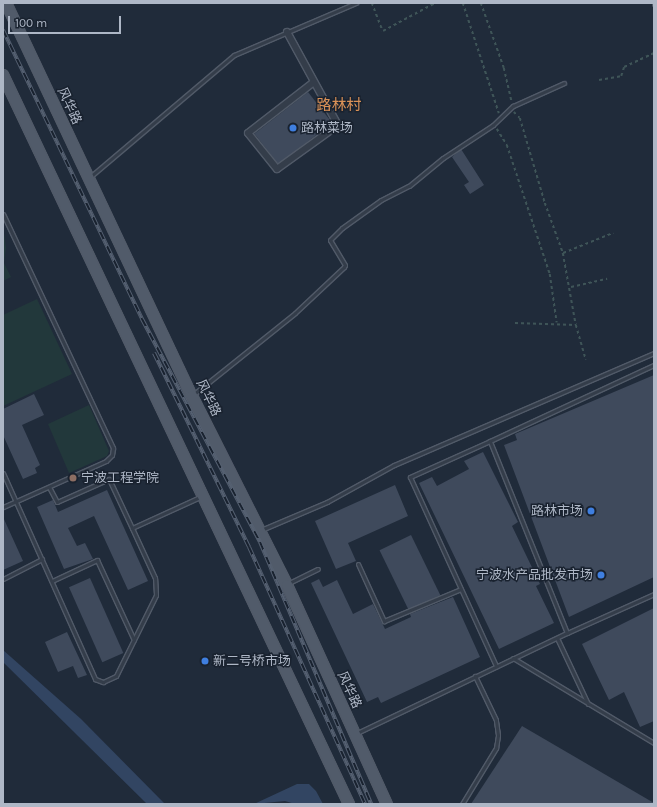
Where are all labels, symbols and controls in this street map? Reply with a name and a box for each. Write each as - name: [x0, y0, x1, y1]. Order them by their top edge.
- scale bar: [10, 8, 123, 34]
- text: 100 m: [15, 16, 47, 30]
- street label: 风华路: [54, 85, 84, 127]
- district label: 路林村: [317, 97, 361, 115]
- place label: 路林菜场: [301, 120, 353, 136]
- marker: 路林菜场: [288, 123, 298, 133]
- street label: 风华路: [192, 377, 224, 419]
- place label: 宁波工程学院: [81, 470, 159, 486]
- marker: 宁波工程学院: [68, 473, 78, 483]
- place label: 路林市场: [531, 503, 583, 519]
- marker: 路林市场: [586, 506, 596, 516]
- place label: 宁波水产品批发市场: [476, 567, 593, 583]
- marker: 宁波水产品批发市场: [596, 570, 606, 580]
- place label: 新二号桥市场: [213, 653, 291, 669]
- marker: 新二号桥市场: [200, 656, 210, 666]
- street label: 风华路: [334, 669, 364, 711]

